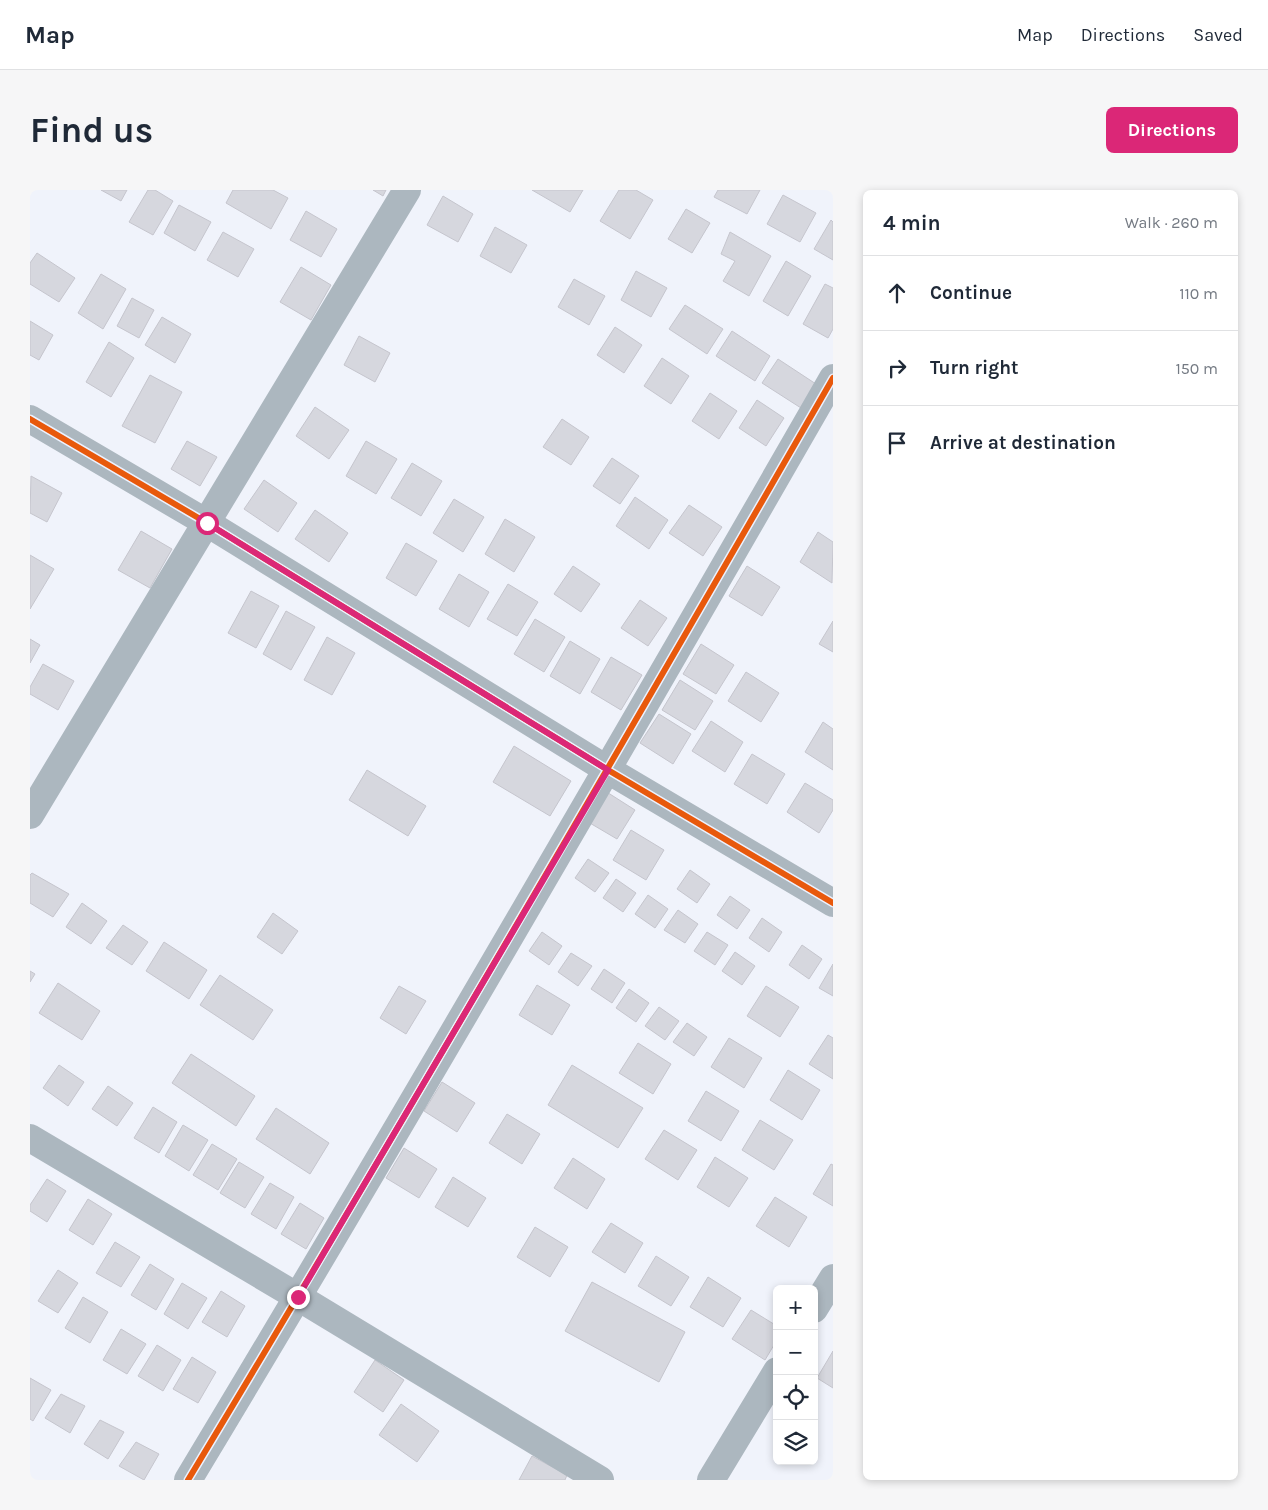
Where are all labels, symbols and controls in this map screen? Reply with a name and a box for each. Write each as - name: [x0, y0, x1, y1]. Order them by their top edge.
- text: Map: [25, 21, 75, 49]
- text: Map: [1017, 24, 1053, 46]
- text: Directions: [1081, 24, 1165, 46]
- text: Saved: [1193, 24, 1243, 46]
- button: Directions: [1106, 107, 1238, 153]
- text: Find us: [30, 110, 153, 151]
- text: 4 min: [883, 211, 941, 235]
- text: Walk · 260 m: [1125, 213, 1218, 232]
- icon: ahead: [883, 279, 911, 307]
- text: Continue: [930, 282, 1012, 304]
- text: 110 m: [1179, 284, 1218, 303]
- icon: right: [883, 354, 911, 382]
- text: Turn right: [930, 357, 1019, 379]
- text: 150 m: [1175, 359, 1218, 378]
- icon: arrive: [883, 429, 911, 457]
- text: Arrive at destination: [930, 432, 1116, 454]
- route start: [196, 512, 219, 535]
- map controls: [773, 1285, 818, 1465]
- button: +: [773, 1285, 818, 1330]
- route end: [287, 1286, 310, 1309]
- button: −: [773, 1330, 818, 1375]
- button: locate: [773, 1375, 818, 1420]
- button: layers: [773, 1420, 818, 1465]

